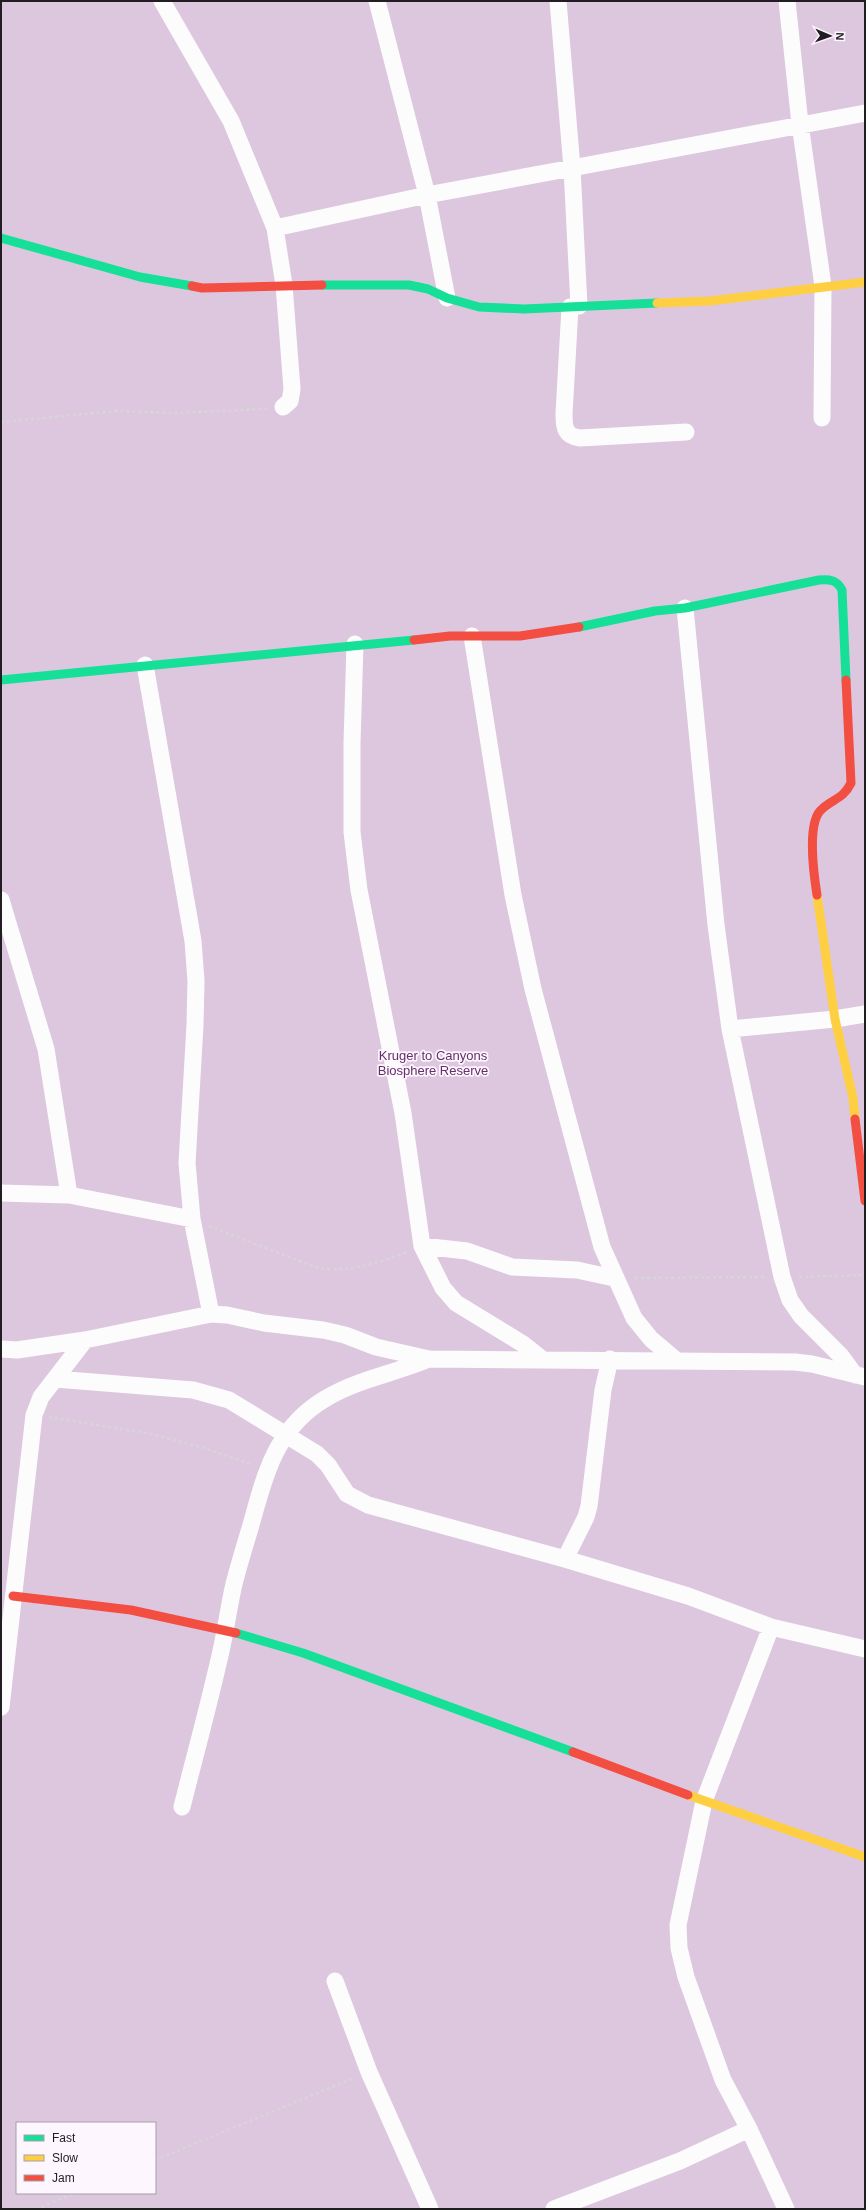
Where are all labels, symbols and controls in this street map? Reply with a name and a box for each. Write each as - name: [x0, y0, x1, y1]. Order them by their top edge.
- north arrow: [810, 16, 850, 56]
- text: N: [834, 32, 846, 41]
- park label: Kruger to Canyons Biosphere Reserve: [378, 1048, 488, 1078]
- legend: [16, 2122, 156, 2194]
- text: Fast: [52, 2131, 76, 2145]
- text: Slow: [52, 2151, 78, 2165]
- text: Jam: [52, 2171, 75, 2185]

